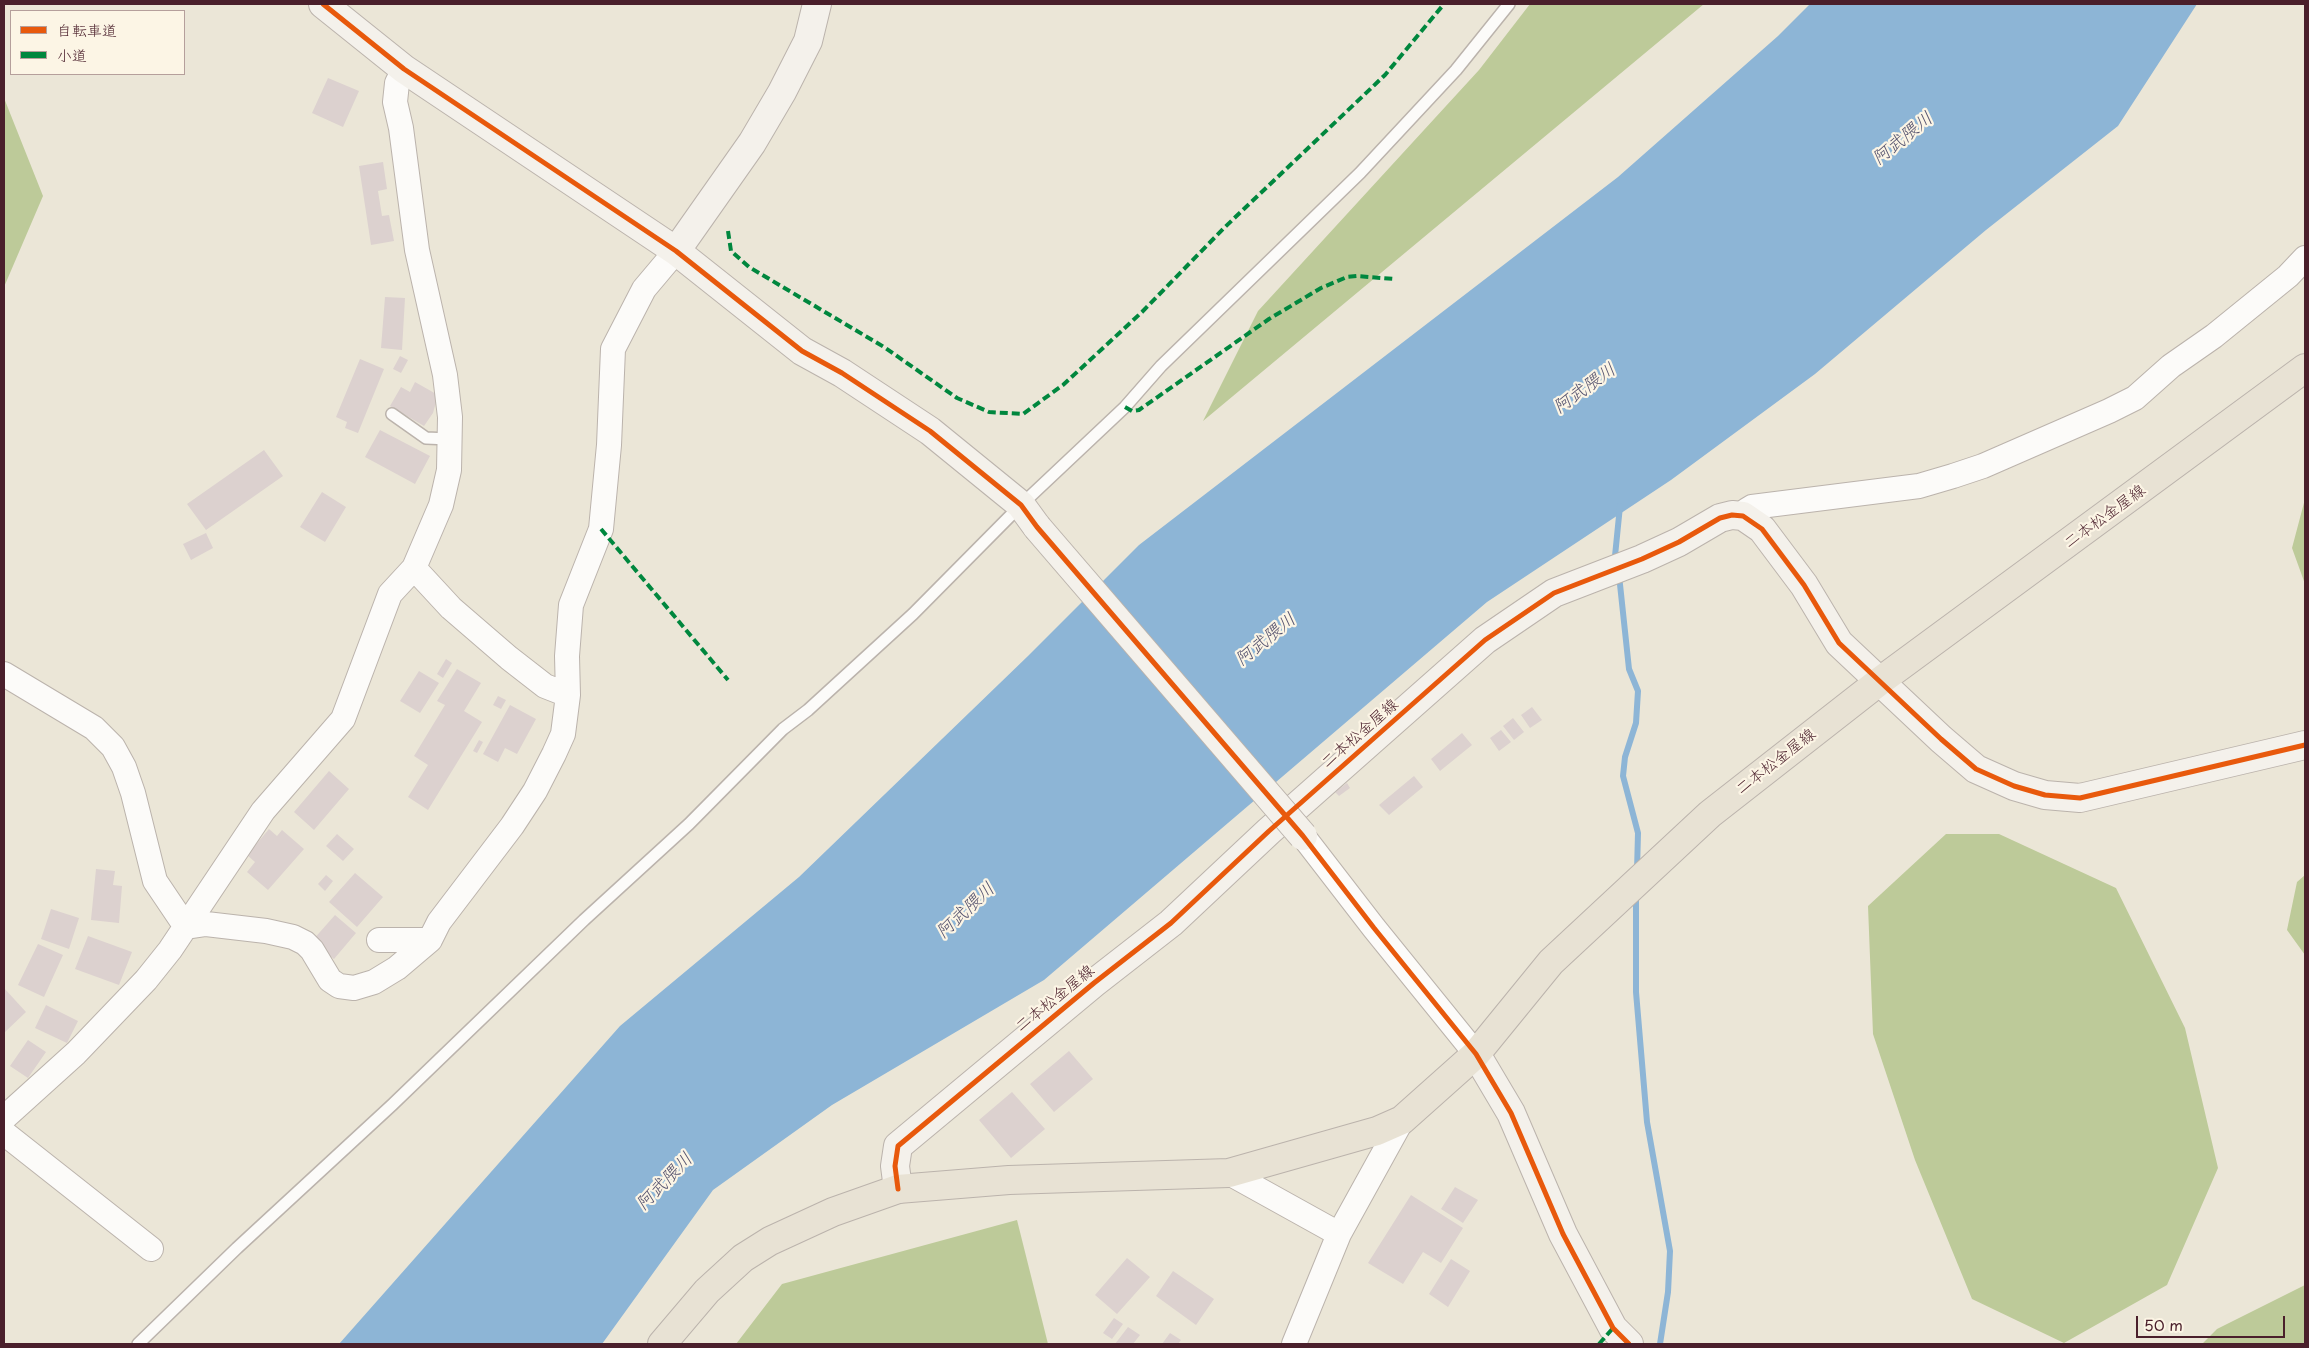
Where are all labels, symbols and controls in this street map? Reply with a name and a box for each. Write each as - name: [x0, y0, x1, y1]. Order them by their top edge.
- legend: [10, 10, 185, 75]
- text: 自転車道: [57, 18, 117, 41]
- text: 小道: [57, 43, 87, 66]
- water label: 阿武隈川: [1868, 108, 1938, 170]
- water label: 阿武隈川: [1550, 359, 1620, 419]
- street label: 二本松金屋線: [2061, 481, 2149, 553]
- water label: 阿武隈川: [1231, 609, 1301, 671]
- street label: 二本松金屋線: [1317, 695, 1403, 773]
- street label: 二本松金屋線: [1732, 725, 1820, 799]
- water label: 阿武隈川: [932, 879, 1000, 943]
- street label: 二本松金屋線: [1012, 961, 1098, 1037]
- water label: 阿武隈川: [632, 1149, 698, 1215]
- scale bar: [2139, 1306, 2288, 1338]
- text: 50 m: [2144, 1313, 2183, 1336]

